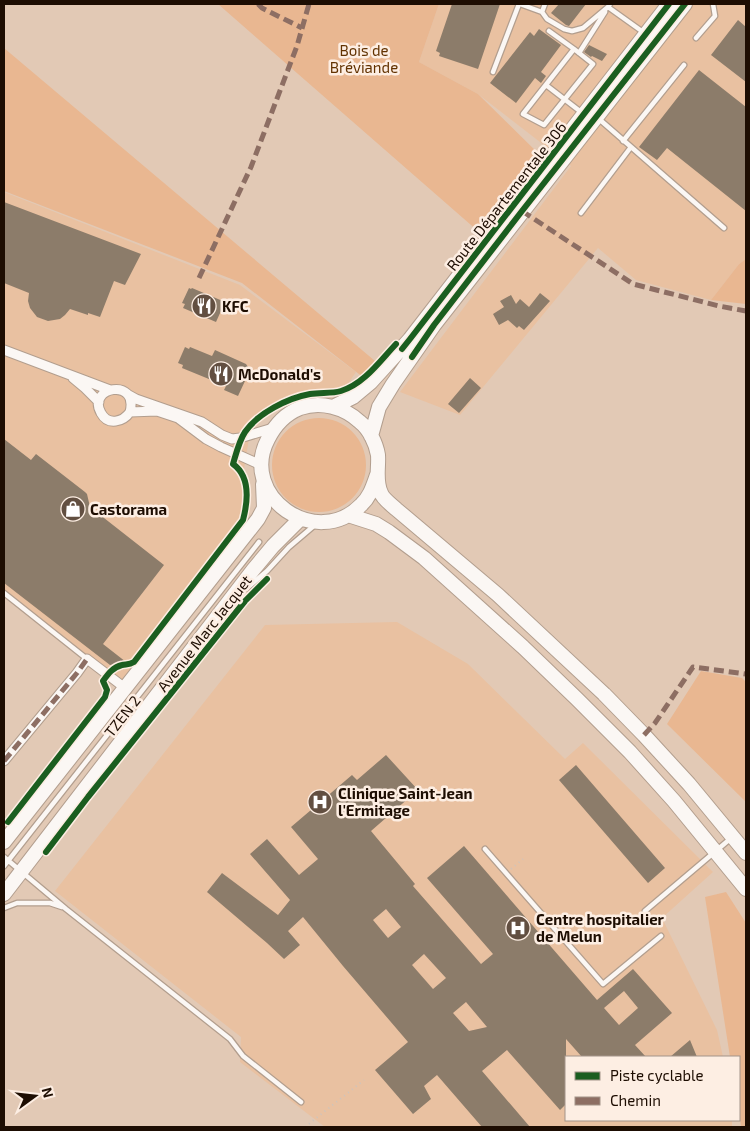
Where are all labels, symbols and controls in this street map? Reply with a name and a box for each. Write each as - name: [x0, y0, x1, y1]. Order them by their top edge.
- park label: Bois de Bréviande: [330, 41, 398, 76]
- street label: Route Départementale 306: [442, 118, 570, 274]
- restaurant icon: KFC: [191, 293, 217, 319]
- place label: KFC: [222, 297, 249, 315]
- restaurant icon: McDonald's: [208, 361, 234, 387]
- place label: McDonald's: [238, 365, 321, 383]
- shop icon: Castorama: [60, 496, 86, 522]
- place label: Castorama: [90, 500, 167, 518]
- street label: Avenue Marc Jacquet: [153, 571, 255, 695]
- street label: TZEN 2: [100, 692, 144, 740]
- place label: Clinique Saint-Jean l'Ermitage: [338, 784, 473, 819]
- hospital icon: Clinique Saint-Jean l'Ermitage: [307, 789, 333, 815]
- place label: Centre hospitalier de Melun: [536, 910, 665, 945]
- hospital icon: Centre hospitalier de Melun: [505, 915, 531, 941]
- legend: [565, 1056, 740, 1121]
- text: Piste cyclable: [610, 1066, 704, 1084]
- north arrow: [10, 1071, 60, 1121]
- text: N: [39, 1085, 58, 1100]
- text: Chemin: [610, 1091, 661, 1109]

